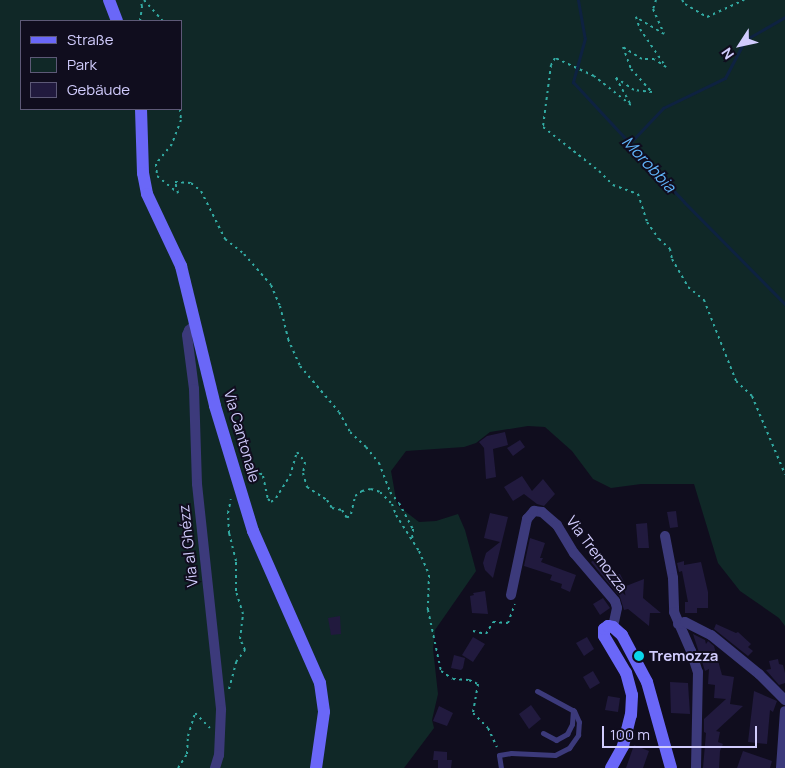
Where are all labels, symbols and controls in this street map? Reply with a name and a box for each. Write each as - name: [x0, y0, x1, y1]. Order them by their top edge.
- legend: [20, 20, 182, 110]
- north arrow: [715, 20, 765, 70]
- text: Straße: [67, 29, 113, 50]
- text: N: [717, 44, 738, 63]
- text: Park: [67, 54, 97, 75]
- text: Gebäude: [67, 79, 130, 100]
- water label: Morobbia: [618, 132, 680, 196]
- street label: Via Cantonale: [220, 388, 264, 484]
- street label: Via al Ghézz: [175, 504, 201, 588]
- street label: Via Tremozza: [563, 512, 631, 596]
- place label: Tremozza: [649, 647, 719, 665]
- marker: Tremozza: [633, 650, 645, 662]
- scale bar: [605, 716, 760, 748]
- text: 100 m: [610, 724, 650, 745]

